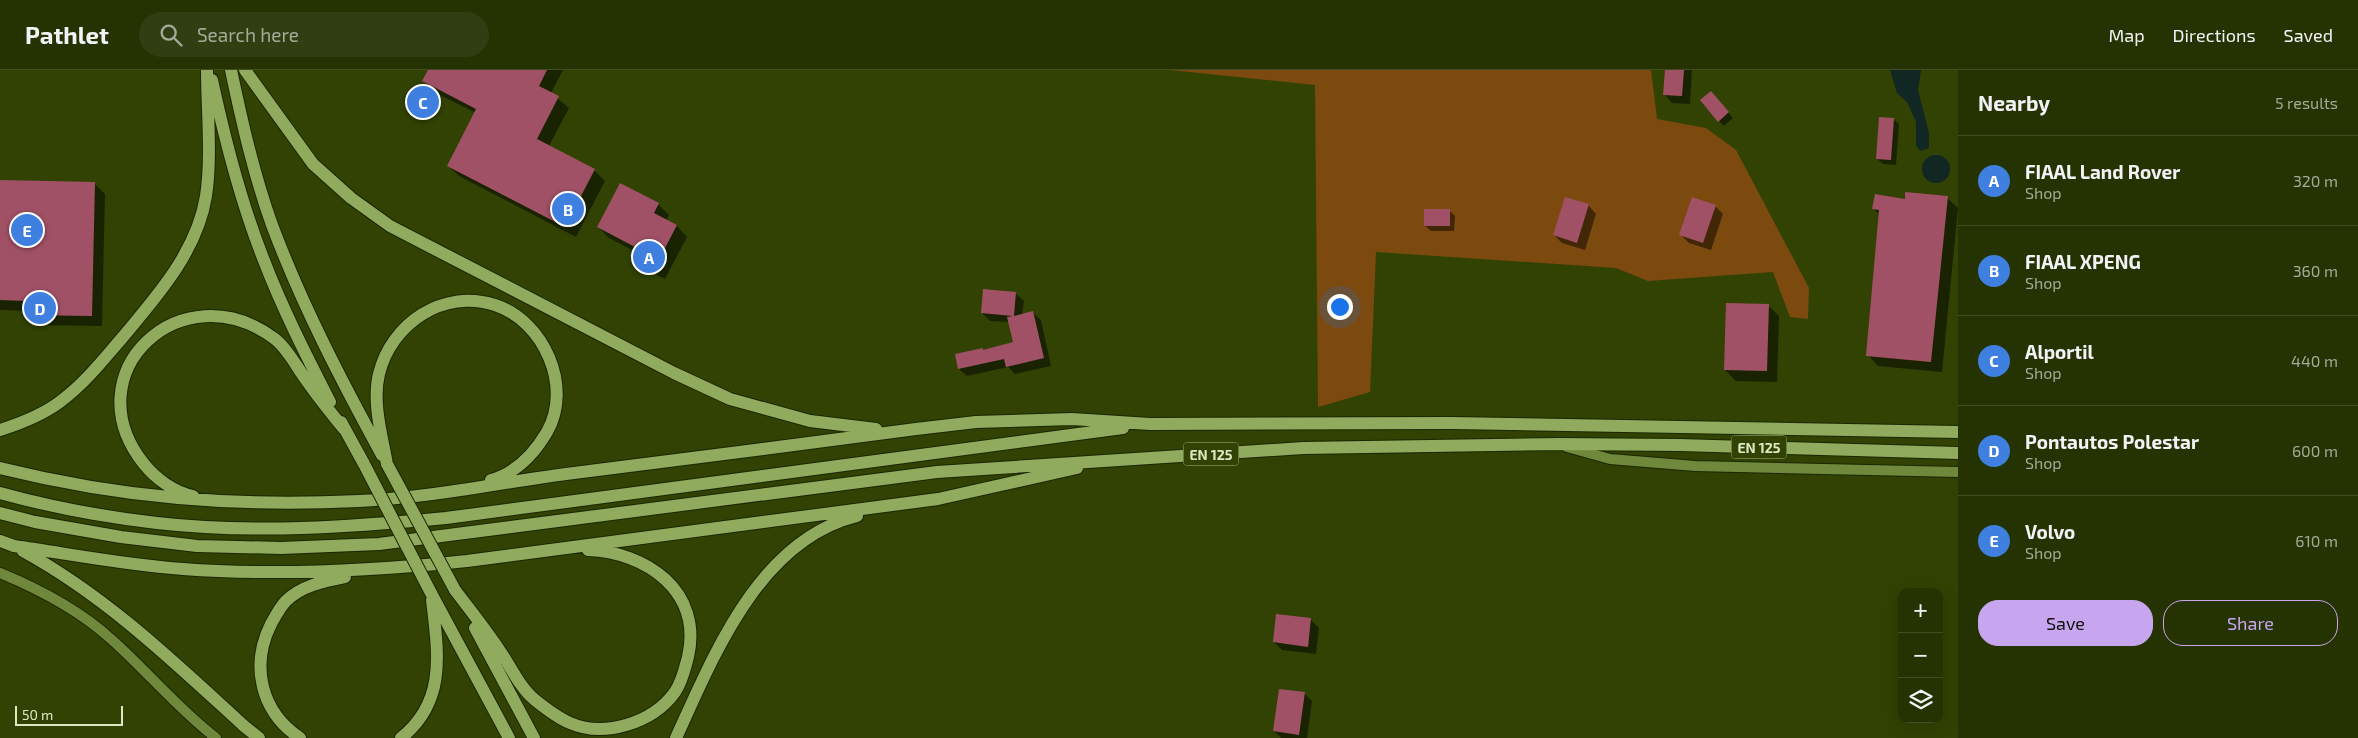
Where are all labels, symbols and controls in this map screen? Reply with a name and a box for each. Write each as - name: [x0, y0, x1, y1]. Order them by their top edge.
- search box: [139, 12, 489, 57]
- text: Pathlet: [25, 20, 109, 49]
- icon: search: [157, 21, 185, 49]
- text: Search here: [197, 23, 299, 46]
- text: Map: [2108, 24, 2145, 46]
- text: Directions: [2173, 24, 2256, 46]
- text: Saved: [2284, 24, 2333, 46]
- pin: C: [407, 83, 439, 121]
- text: Nearby: [1978, 90, 2050, 115]
- text: 5 results: [2275, 93, 2338, 112]
- text: FIAAL Land Rover: [2025, 160, 2180, 183]
- text: A: [1989, 171, 1999, 190]
- text: 320 m: [2293, 171, 2338, 190]
- text: Shop: [2025, 183, 2062, 202]
- pin: B: [552, 190, 584, 228]
- pin: E: [11, 211, 43, 249]
- pin: A: [633, 238, 665, 276]
- text: FIAAL XPENG: [2025, 250, 2141, 273]
- text: B: [1989, 261, 1999, 280]
- text: 360 m: [2293, 261, 2338, 280]
- text: Shop: [2025, 273, 2062, 292]
- pin: D: [24, 289, 56, 327]
- your location: [1327, 294, 1353, 320]
- text: Alportil: [2025, 340, 2094, 363]
- text: C: [1989, 351, 1999, 370]
- text: 440 m: [2291, 351, 2338, 370]
- text: Shop: [2025, 363, 2062, 382]
- text: Pontautos Polestar: [2025, 430, 2199, 453]
- road number: EN 125: [1732, 436, 1786, 458]
- text: D: [1989, 441, 1999, 460]
- text: 600 m: [2292, 441, 2338, 460]
- road number: EN 125: [1184, 442, 1238, 466]
- text: Shop: [2025, 453, 2062, 472]
- text: Volvo: [2025, 520, 2075, 543]
- text: E: [1989, 531, 1999, 550]
- text: 610 m: [2295, 531, 2338, 550]
- text: Shop: [2025, 543, 2062, 562]
- map controls: [1898, 588, 1943, 723]
- button: +: [1898, 588, 1943, 633]
- button: Save: [1978, 600, 2153, 646]
- button: Share: [2163, 600, 2338, 646]
- button: −: [1898, 633, 1943, 678]
- button: layers: [1898, 678, 1943, 723]
- scale bar: [15, 703, 122, 726]
- text: 50 m: [22, 706, 53, 723]

